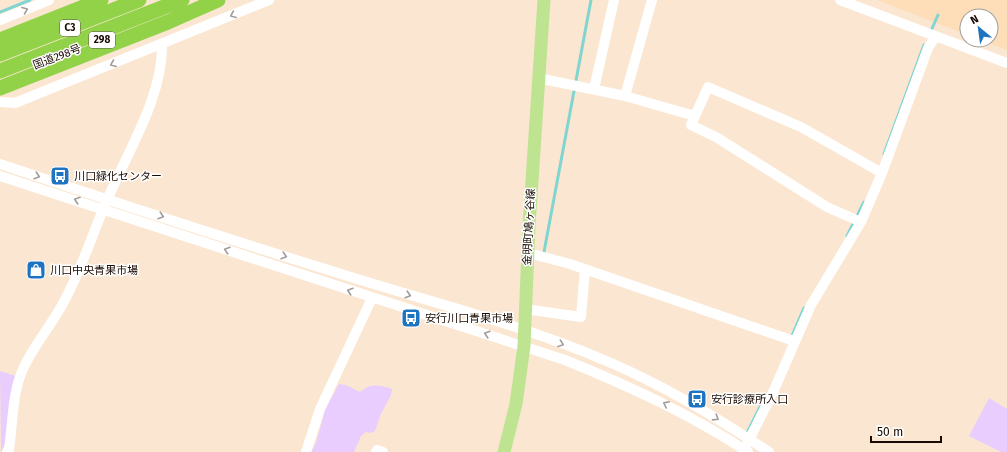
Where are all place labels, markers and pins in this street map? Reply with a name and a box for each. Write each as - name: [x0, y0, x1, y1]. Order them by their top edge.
- bus stop icon: 川口緑化センター: [49, 165, 71, 187]
- place label: 川口緑化センター: [74, 170, 162, 183]
- shop icon: 川口中央青果市場: [25, 259, 47, 281]
- place label: 川口中央青果市場: [50, 264, 138, 277]
- bus stop icon: 安行川口青果市場: [400, 307, 422, 329]
- place label: 安行川口青果市場: [425, 312, 513, 325]
- bus stop icon: 安行診療所入口: [686, 388, 708, 410]
- place label: 安行診療所入口: [711, 393, 788, 406]

